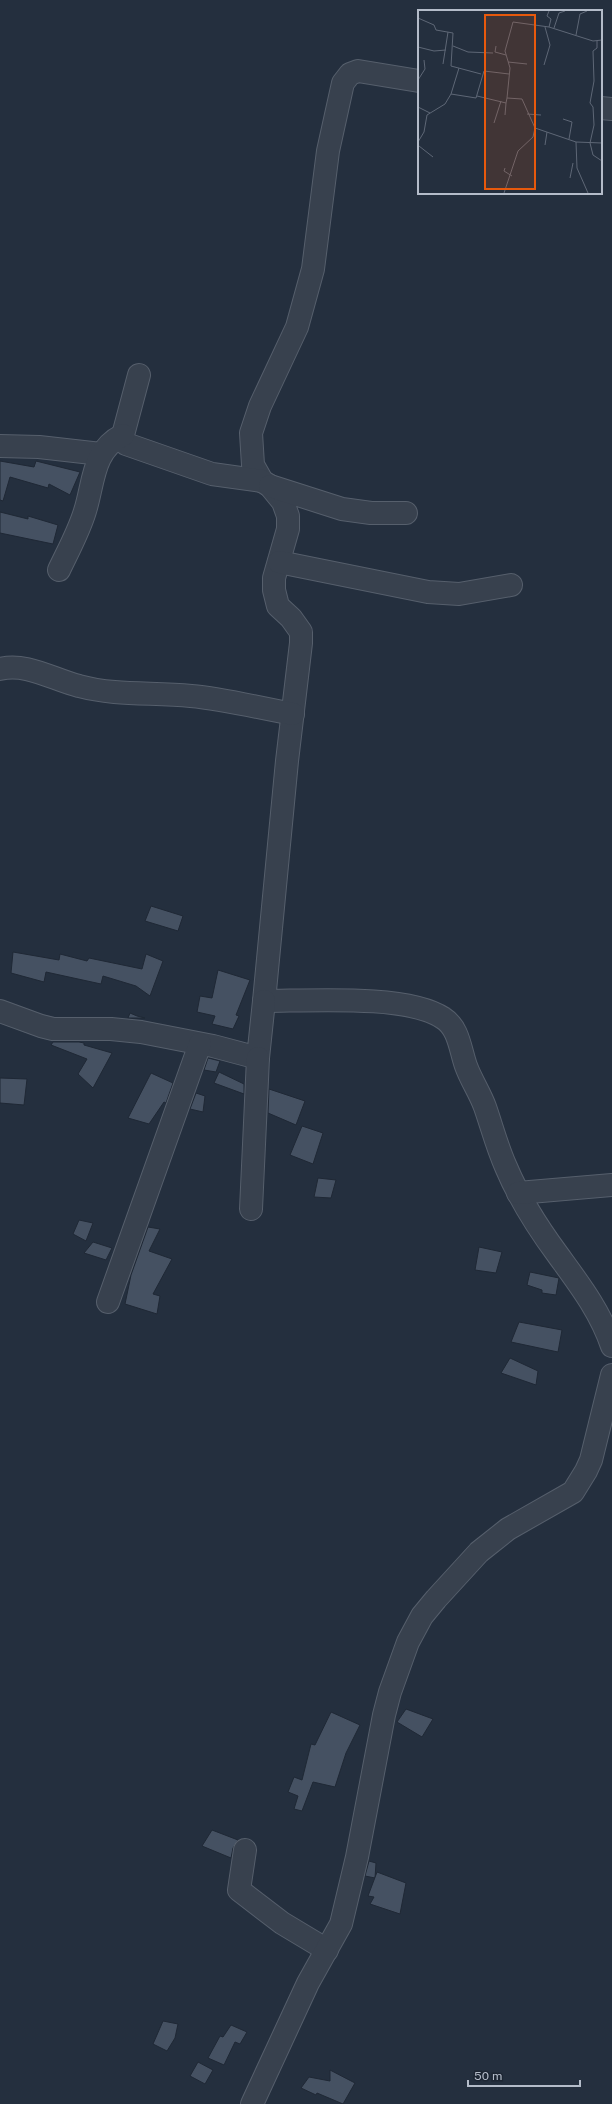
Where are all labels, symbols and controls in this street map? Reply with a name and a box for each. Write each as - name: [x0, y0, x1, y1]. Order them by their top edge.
- inset map: [418, 10, 602, 194]
- scale bar: [468, 2062, 580, 2088]
- text: 50 m: [474, 2069, 502, 2083]

